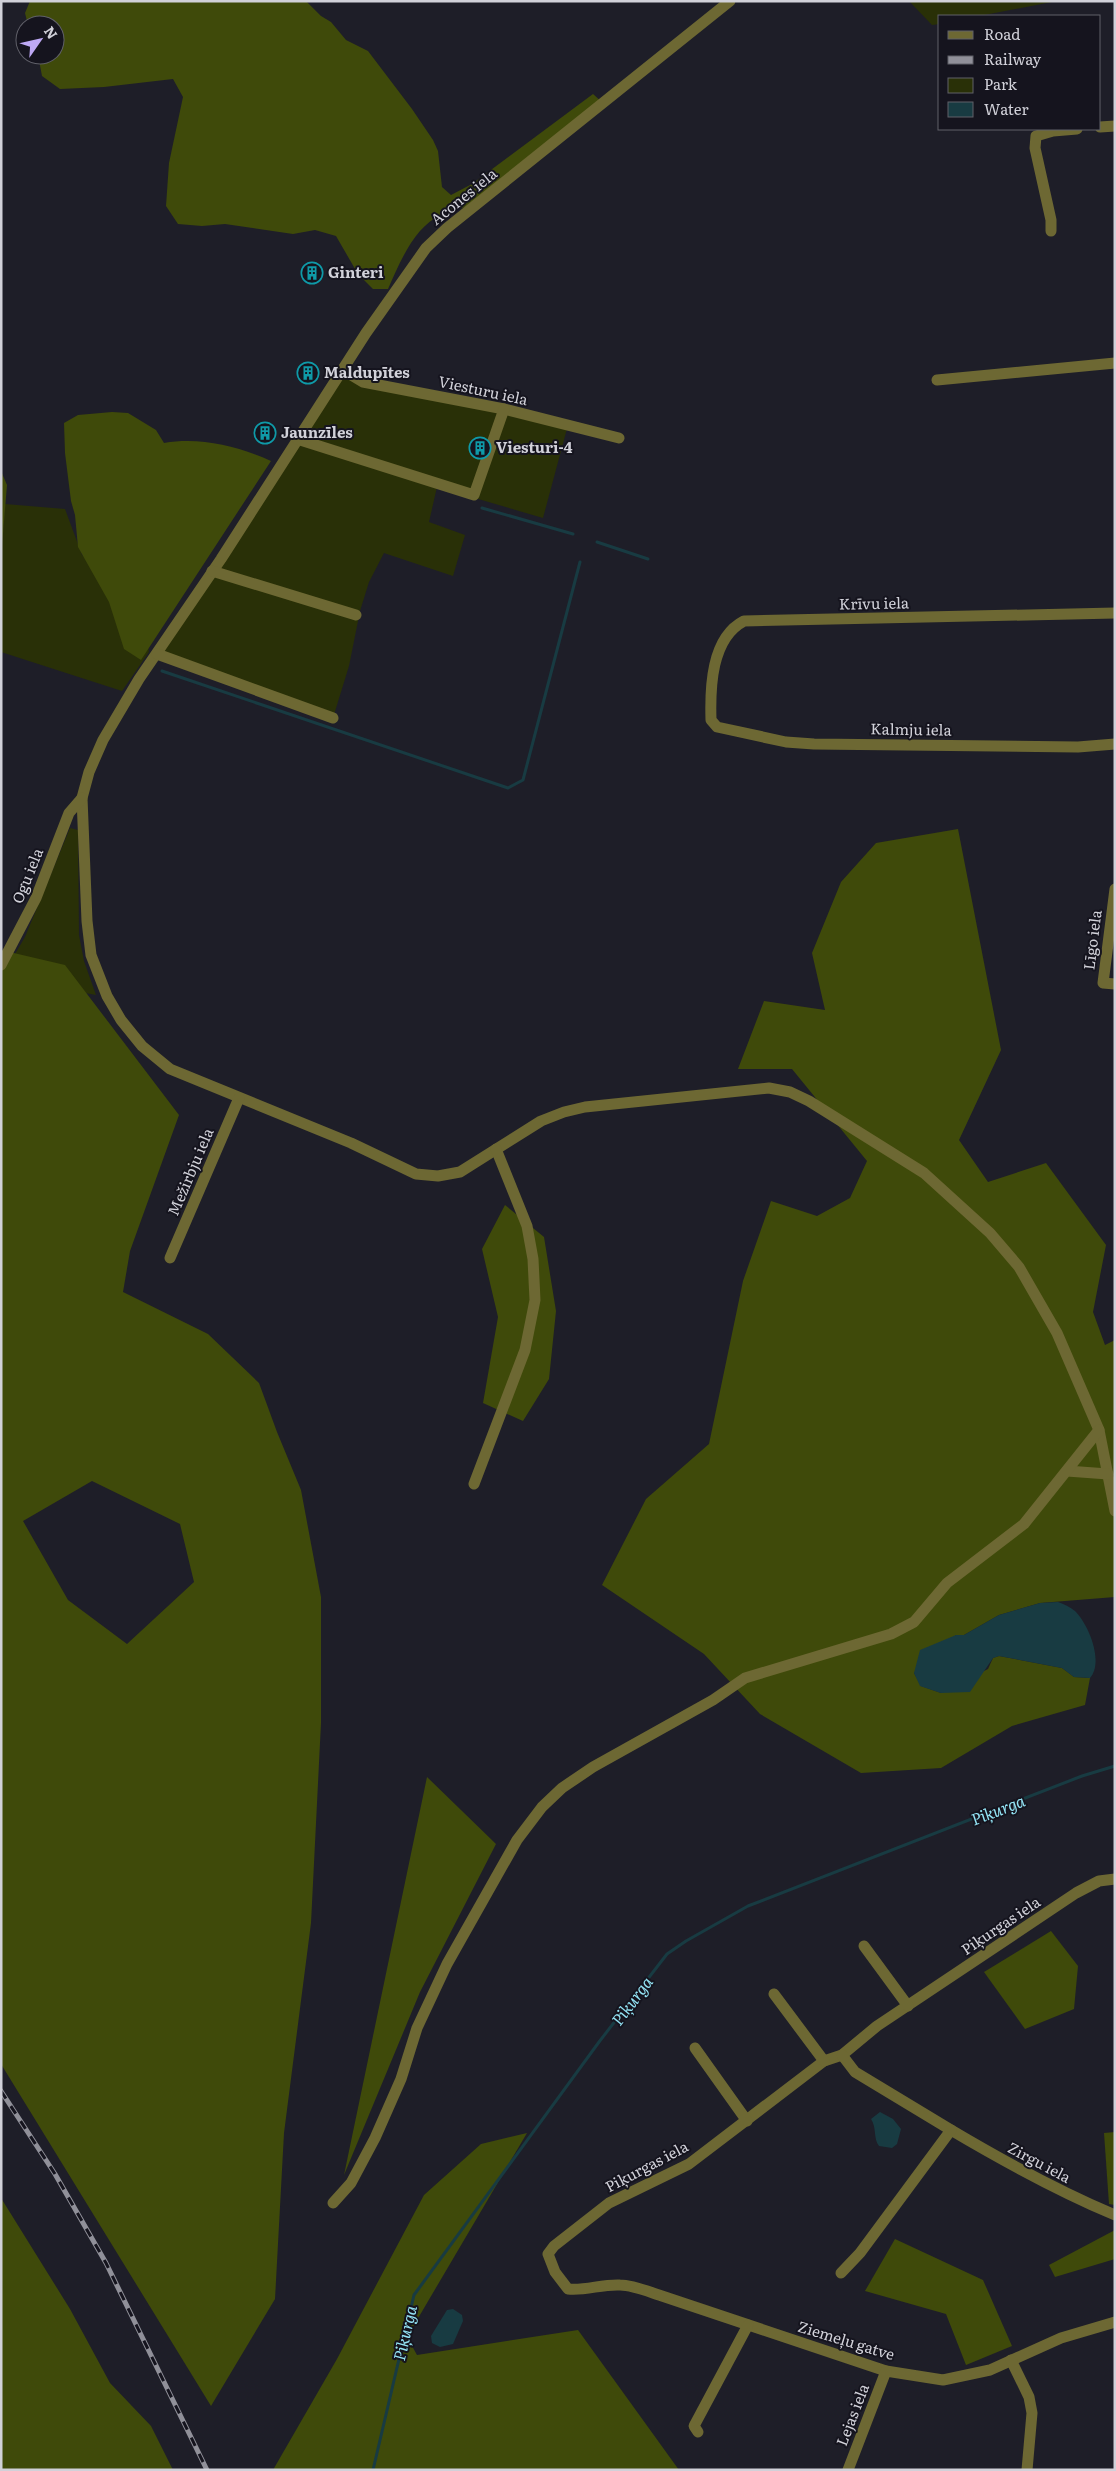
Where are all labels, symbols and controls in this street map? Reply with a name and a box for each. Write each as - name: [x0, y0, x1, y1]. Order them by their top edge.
- north arrow: [15, 15, 65, 65]
- legend: [938, 15, 1101, 130]
- text: N: [40, 22, 63, 43]
- text: Road: [984, 22, 1020, 45]
- text: Railway: [984, 47, 1042, 70]
- text: Park: [984, 72, 1018, 95]
- text: Water: [984, 97, 1029, 120]
- street label: Acones iela: [425, 161, 502, 230]
- place label: Ginteri: [328, 260, 384, 283]
- building icon: Ginteri: [300, 261, 324, 285]
- place label: Maldupītes: [324, 360, 410, 383]
- building icon: Maldupītes: [296, 361, 320, 385]
- street label: Viesturu iela: [437, 369, 531, 410]
- place label: Jaunzīles: [281, 420, 353, 443]
- building icon: Jaunzīles: [253, 421, 277, 445]
- place label: Viesturi-4: [496, 435, 573, 458]
- building icon: Viesturi-4: [468, 436, 492, 460]
- street label: Krīvu iela: [839, 590, 910, 615]
- street label: Kalmju iela: [870, 716, 953, 741]
- street label: Ogu iela: [5, 843, 48, 907]
- street label: Līgo iela: [1076, 908, 1107, 971]
- street label: Mežirbju iela: [161, 1123, 219, 1219]
- water label: Piķurga: [967, 1787, 1029, 1830]
- street label: Piķurgas iela: [956, 1889, 1045, 1960]
- water label: Piķurga: [605, 1970, 658, 2030]
- street label: Piķurgas iela: [601, 2134, 693, 2197]
- street label: Zirgu iela: [1004, 2135, 1076, 2188]
- water label: Piķurga: [386, 2302, 422, 2363]
- street label: Ziemeļu gatve: [795, 2314, 898, 2365]
- street label: Lejas iela: [829, 2379, 874, 2449]

